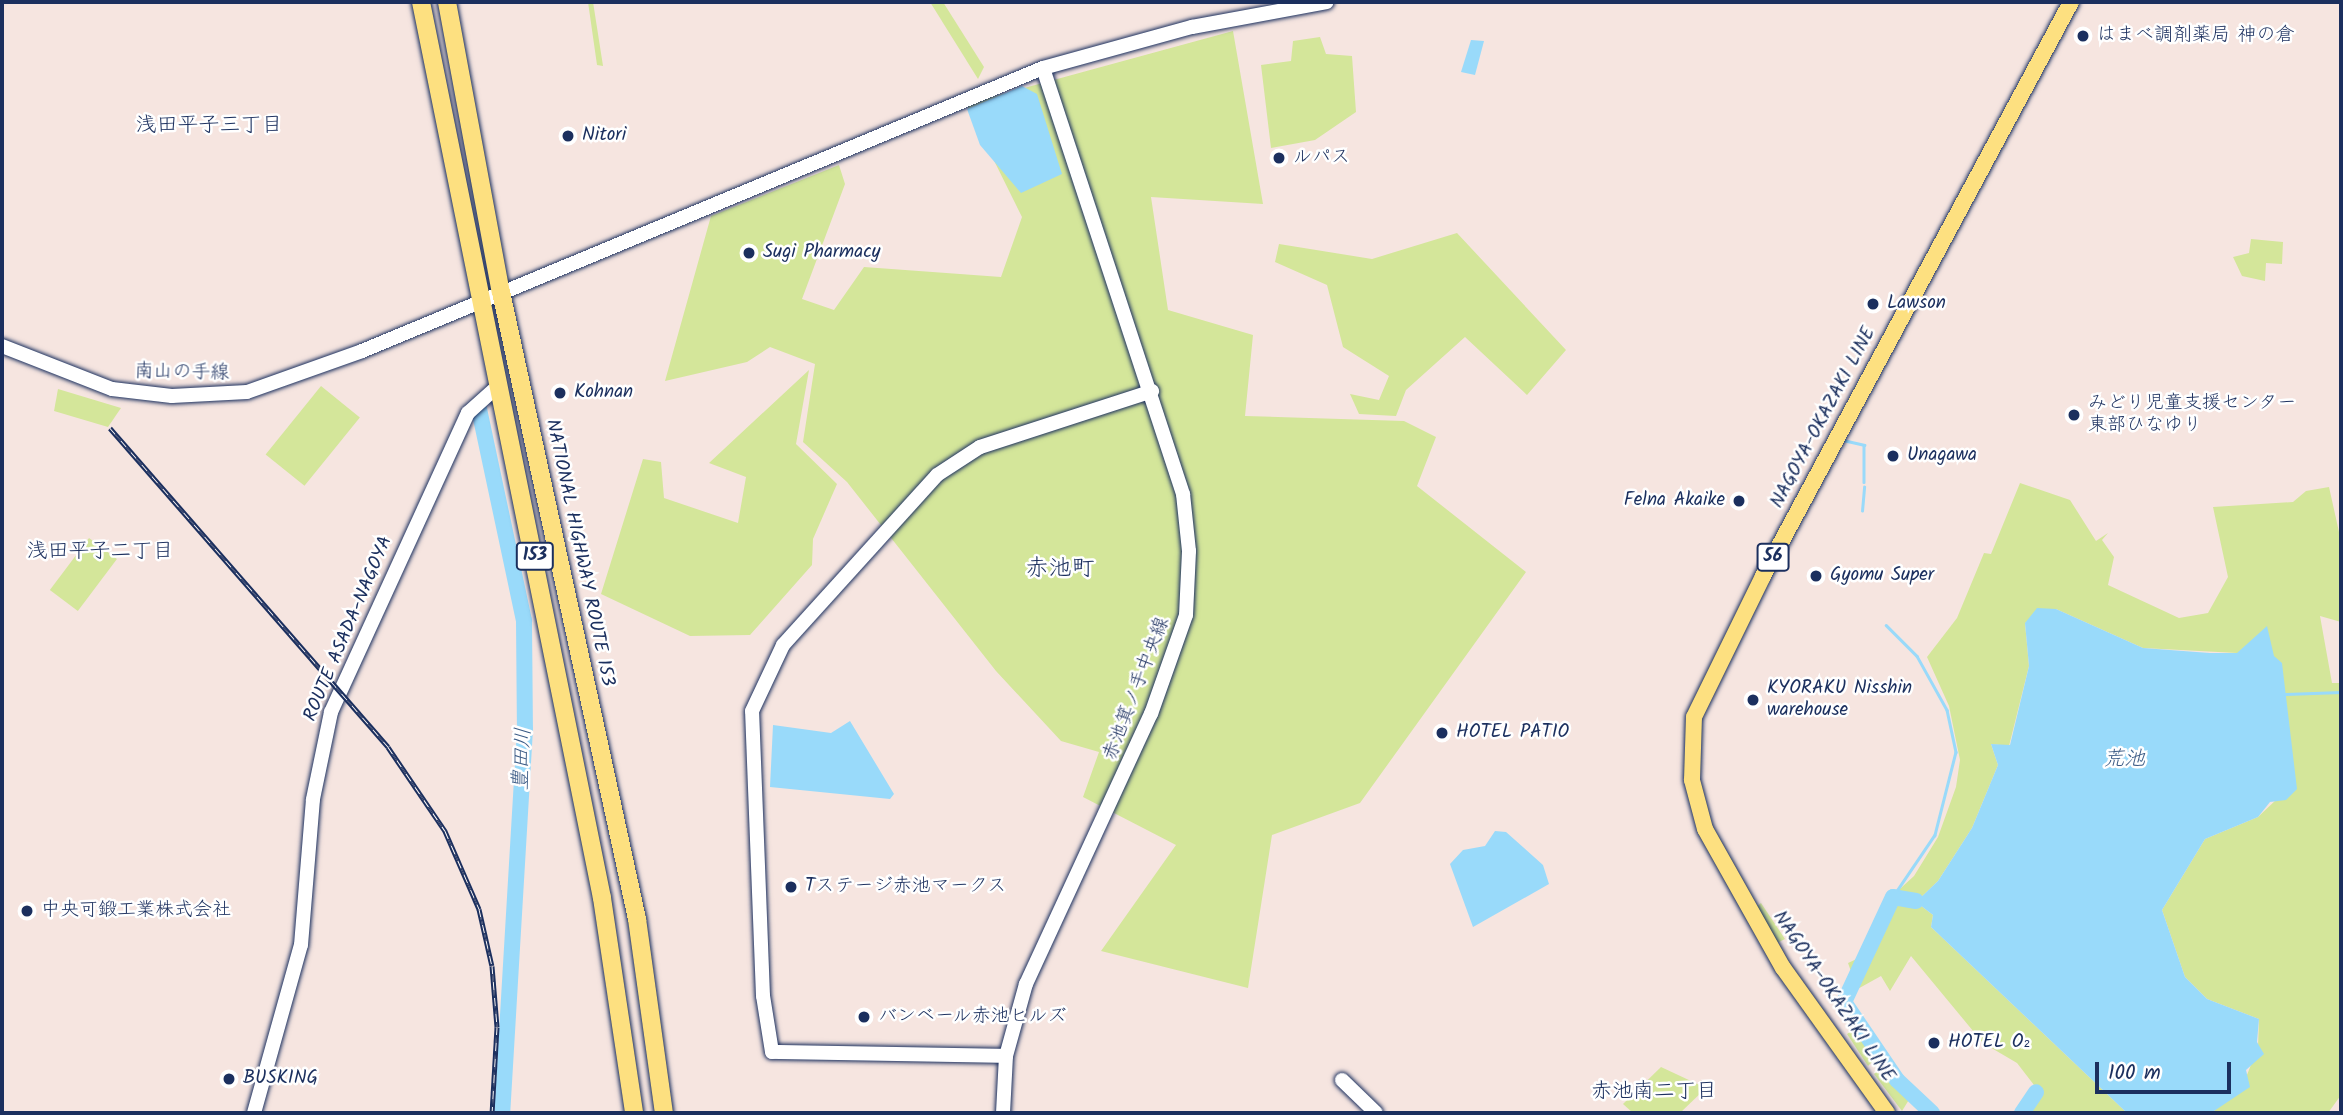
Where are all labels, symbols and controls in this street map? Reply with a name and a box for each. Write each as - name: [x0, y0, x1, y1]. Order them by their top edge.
- place label: はまべ調剤薬局 神の倉: [2097, 25, 2295, 47]
- marker: はまべ調剤薬局 神の倉: [2075, 28, 2091, 44]
- district label: 浅田平子三丁目: [136, 113, 282, 139]
- place label: Nitori: [582, 125, 626, 147]
- marker: Nitori: [560, 128, 576, 144]
- place label: ルパス: [1293, 147, 1350, 169]
- marker: ルパス: [1271, 150, 1287, 166]
- place label: Sugi Pharmacy: [763, 242, 880, 264]
- marker: Sugi Pharmacy: [741, 245, 757, 261]
- place label: Lawson: [1887, 293, 1946, 315]
- marker: Lawson: [1865, 296, 1881, 312]
- street label: NAGOYA-OKAZAKI LINE: [1767, 324, 1881, 512]
- street label: 南山の手線: [134, 361, 230, 385]
- place label: Kohnan: [574, 382, 633, 404]
- marker: Kohnan: [552, 385, 568, 401]
- place label: みどり児童支援センター 東部ひなゆり: [2088, 393, 2297, 437]
- marker: みどり児童支援センター 東部ひなゆり: [2066, 407, 2082, 423]
- street label: NATIONAL HIGHWAY ROUTE 153: [540, 417, 618, 689]
- place label: Unagawa: [1907, 445, 1977, 467]
- marker: Unagawa: [1885, 448, 1901, 464]
- place label: Felna Akaike: [1624, 490, 1725, 512]
- marker: Felna Akaike: [1731, 493, 1747, 509]
- street label: ROUTE ASADA-NAGOYA: [300, 533, 398, 725]
- district label: 浅田平子二丁目: [27, 539, 173, 565]
- road number: 153: [516, 542, 554, 570]
- road number: 56: [1756, 542, 1790, 572]
- district label: 赤池町: [1026, 555, 1094, 583]
- place label: Gyomu Super: [1830, 565, 1934, 587]
- marker: Gyomu Super: [1808, 568, 1824, 584]
- street label: 赤池箕ノ手中央線: [1099, 614, 1175, 764]
- place label: KYORAKU Nisshin warehouse: [1767, 678, 1912, 722]
- marker: KYORAKU Nisshin warehouse: [1745, 692, 1761, 708]
- place label: HOTEL PATIO: [1456, 722, 1569, 744]
- marker: HOTEL PATIO: [1434, 725, 1450, 741]
- water label: 豊田川: [509, 727, 537, 791]
- water label: 荒池: [2103, 747, 2145, 773]
- place label: Tステージ赤池マークス: [805, 876, 1005, 898]
- marker: Tステージ赤池マークス: [783, 879, 799, 895]
- place label: 中央可鍛工業株式会社: [41, 900, 231, 922]
- marker: 中央可鍛工業株式会社: [19, 903, 35, 919]
- street label: NAGOYA-OKAZAKI LINE: [1767, 907, 1899, 1087]
- place label: バンベール赤池ヒルズ: [878, 1006, 1068, 1028]
- marker: バンベール赤池ヒルズ: [856, 1009, 872, 1025]
- place label: HOTEL O₂: [1948, 1032, 2031, 1054]
- marker: HOTEL O₂: [1926, 1035, 1942, 1051]
- scale bar: [2098, 1048, 2234, 1092]
- text: 100 m: [2108, 1057, 2161, 1090]
- place label: BUSKING: [243, 1068, 318, 1090]
- marker: BUSKING: [221, 1071, 237, 1087]
- district label: 赤池南二丁目: [1591, 1079, 1717, 1105]

